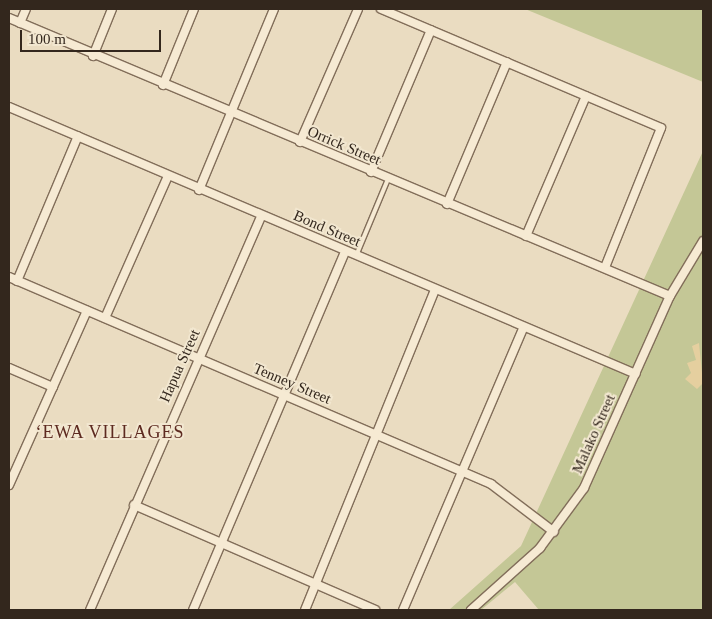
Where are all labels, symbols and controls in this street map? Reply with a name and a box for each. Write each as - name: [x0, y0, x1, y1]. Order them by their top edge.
- scale bar: [22, 20, 164, 52]
- text: 100 m: [28, 31, 66, 47]
- street label: Orrick Street: [305, 122, 383, 170]
- street label: Bond Street: [291, 207, 363, 251]
- street label: Hapua Street: [156, 327, 204, 405]
- street label: Tenney Street: [250, 360, 334, 408]
- street label: Malako Street: [569, 392, 619, 476]
- district label: ‘EWA VILLAGES: [33, 421, 187, 443]

